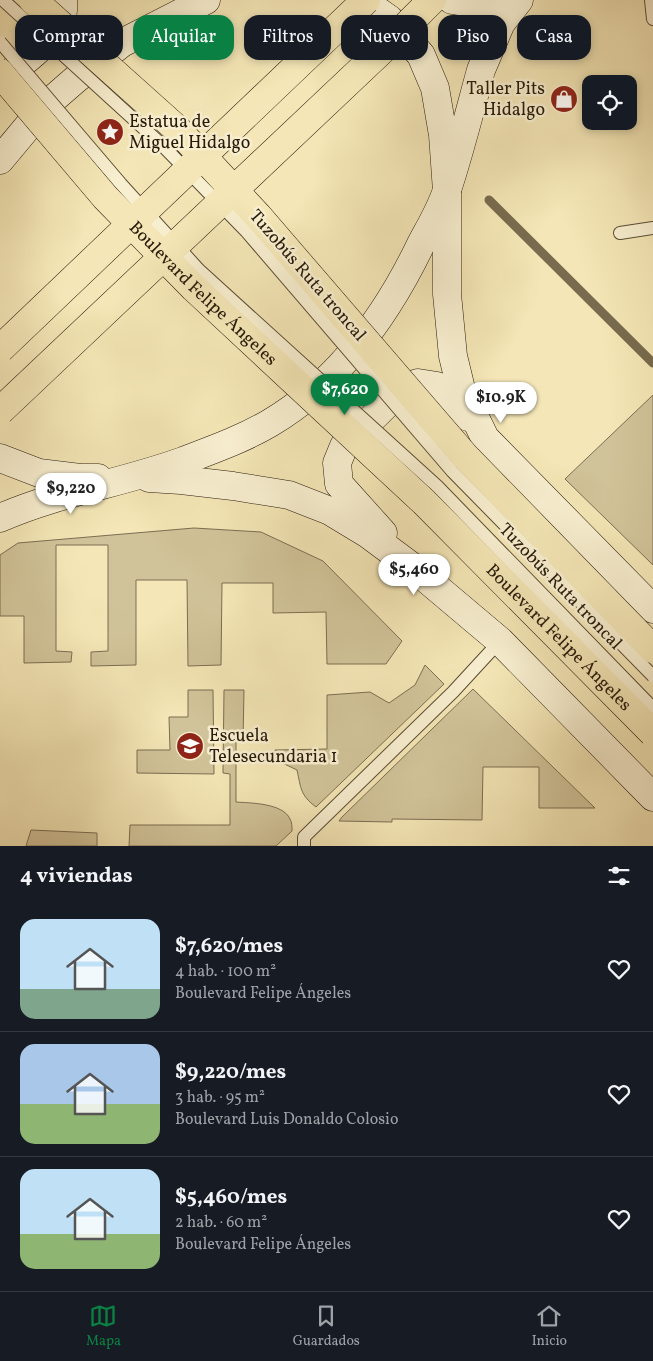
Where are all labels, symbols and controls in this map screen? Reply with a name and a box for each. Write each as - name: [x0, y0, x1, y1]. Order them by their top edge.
- chip: Comprar: [15, 15, 123, 60]
- chip: Alquilar: [133, 15, 234, 60]
- chip: Filtros: [244, 15, 331, 60]
- chip: Nuevo: [341, 15, 428, 60]
- chip: Piso: [438, 15, 507, 60]
- chip: Casa: [517, 15, 591, 60]
- map controls: [582, 75, 637, 130]
- button: locate: [582, 75, 637, 130]
- place label: Taller Pits Hidalgo: [466, 77, 545, 123]
- shop icon: Taller Pits Hidalgo: [549, 84, 579, 114]
- place label: Estatua de Miguel Hidalgo: [129, 110, 250, 156]
- place icon: Estatua de Miguel Hidalgo: [95, 117, 125, 147]
- street label: Tuzobús Ruta troncal: [243, 205, 371, 347]
- street label: Boulevard Felipe Ángeles: [123, 216, 283, 372]
- pin: $7,620: [304, 374, 386, 416]
- text: $7,620: [322, 379, 368, 401]
- pin: $10.9K: [460, 382, 542, 424]
- text: $10.9K: [476, 387, 526, 409]
- pin: $9,220: [30, 472, 112, 515]
- text: $9,220: [47, 478, 95, 500]
- street label: Tuzobús Ruta troncal: [493, 518, 627, 656]
- pin: $5,460: [373, 554, 455, 596]
- street label: Boulevard Felipe Ángeles: [480, 558, 637, 717]
- text: $5,460: [389, 559, 439, 581]
- place label: Escuela Telesecundaria 1: [209, 724, 338, 770]
- school or university icon: Escuela Telesecundaria 1: [175, 731, 205, 761]
- text: 4 viviendas: [20, 862, 133, 891]
- icon: filters: [605, 862, 633, 890]
- text: $7,620/mes: [175, 932, 283, 961]
- icon: home: [60, 939, 120, 999]
- icon: heart: [605, 955, 633, 983]
- text: 4 hab. · 100 m²: [175, 961, 276, 983]
- text: Boulevard Felipe Ángeles: [175, 983, 351, 1005]
- text: $9,220/mes: [175, 1058, 286, 1087]
- icon: home: [60, 1064, 120, 1124]
- icon: heart: [605, 1080, 633, 1108]
- text: 3 hab. · 95 m²: [175, 1087, 265, 1109]
- text: Boulevard Luis Donaldo Colosio: [175, 1109, 398, 1131]
- text: $5,460/mes: [175, 1183, 287, 1212]
- icon: home: [60, 1189, 120, 1249]
- icon: heart: [605, 1205, 633, 1233]
- text: 2 hab. · 60 m²: [175, 1212, 267, 1234]
- text: Boulevard Felipe Ángeles: [175, 1234, 351, 1256]
- tab: Mapa: [86, 1302, 121, 1351]
- tab: Guardados: [293, 1302, 360, 1351]
- tab: Inicio: [532, 1302, 567, 1351]

